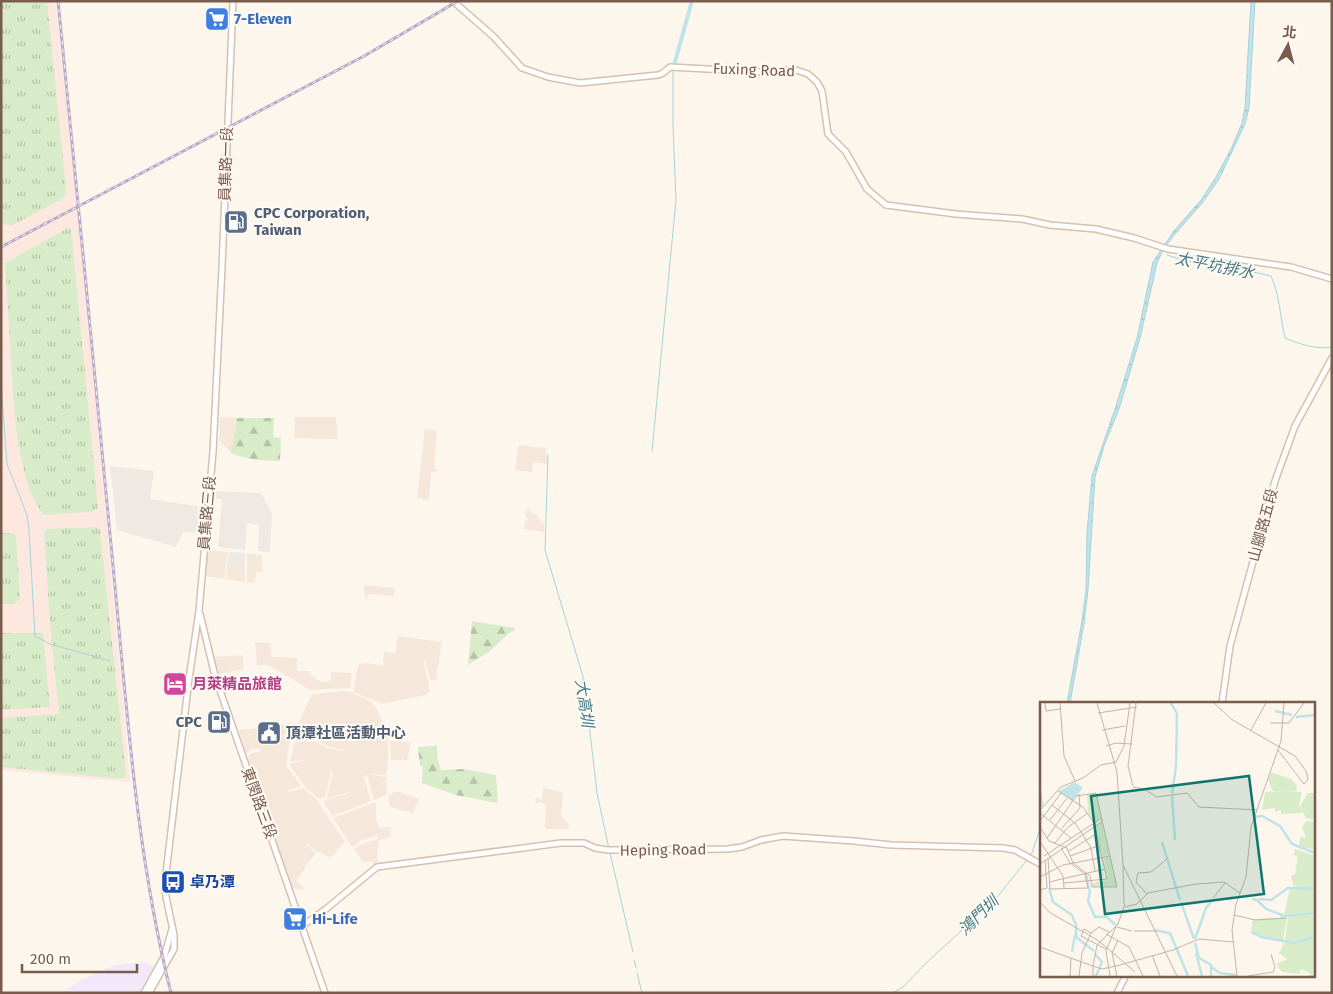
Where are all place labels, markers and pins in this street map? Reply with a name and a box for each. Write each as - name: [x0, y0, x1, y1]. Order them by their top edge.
- supermarket icon: 7-Eleven: [204, 6, 230, 32]
- place label: 7-Eleven: [234, 10, 292, 28]
- place label: CPC Corporation, Taiwan: [254, 204, 370, 239]
- fuel station icon: CPC Corporation, Taiwan: [223, 209, 249, 235]
- hotel icon: 月萊精品旅館: [162, 671, 188, 697]
- place label: 月萊精品旅館: [192, 675, 282, 693]
- fuel station icon: CPC: [206, 709, 232, 735]
- place label: CPC: [176, 713, 202, 731]
- public building icon: 頂潭社區活動中心: [256, 720, 282, 746]
- place label: 頂潭社區活動中心: [286, 724, 406, 742]
- bus stop icon: 卓乃潭: [160, 869, 186, 895]
- place label: 卓乃潭: [190, 873, 235, 891]
- supermarket icon: Hi-Life: [282, 906, 308, 932]
- place label: Hi-Life: [312, 910, 358, 928]

